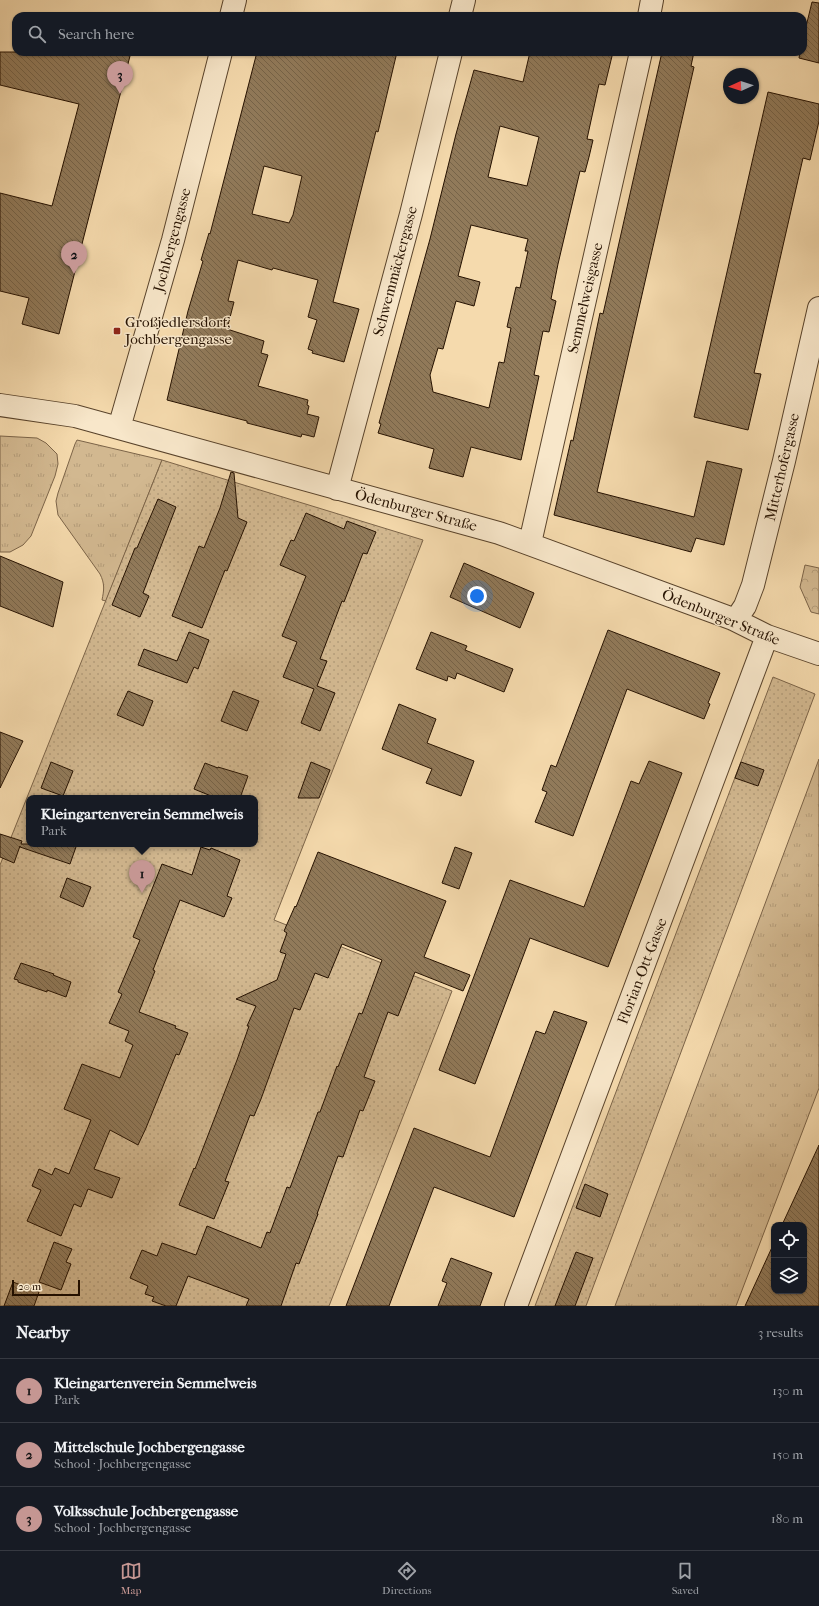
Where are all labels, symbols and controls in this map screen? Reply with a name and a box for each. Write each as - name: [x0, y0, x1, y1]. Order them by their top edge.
- search box: [12, 12, 807, 56]
- icon: search: [26, 23, 48, 45]
- text: Search here: [58, 25, 134, 43]
- pin: 3: [107, 61, 133, 94]
- north arrow: [723, 68, 759, 104]
- street label: Jochbergengasse: [149, 185, 195, 295]
- street label: Schwemmäckergasse: [369, 203, 421, 338]
- street label: Semmelweisgasse: [564, 240, 607, 355]
- pin: 2: [61, 241, 87, 274]
- place label: Großjedlersdorf, Jochbergengasse: [124, 313, 233, 348]
- marker: Großjedlersdorf, Jochbergengasse: [112, 326, 122, 336]
- street label: Mitterhofergasse: [761, 411, 803, 523]
- street label: Ödenburger Straße: [353, 485, 480, 535]
- street label: Ödenburger Straße: [659, 585, 783, 649]
- your location: [467, 586, 487, 606]
- popup: [26, 795, 258, 847]
- text: Kleingartenverein Semmelweis: [41, 805, 243, 823]
- text: Park: [41, 823, 67, 838]
- pin: 1: [129, 860, 155, 893]
- street label: Florian-Ott-Gasse: [613, 915, 671, 1027]
- map controls: [771, 1222, 807, 1294]
- button: locate: [771, 1222, 807, 1258]
- button: layers: [771, 1258, 807, 1294]
- scale bar: [12, 1278, 80, 1297]
- text: 20 m: [18, 1280, 41, 1293]
- text: Nearby: [16, 1322, 70, 1342]
- text: 3 results: [758, 1325, 803, 1340]
- text: Kleingartenverein Semmelweis: [54, 1374, 256, 1392]
- text: 1: [27, 1383, 31, 1398]
- text: 130 m: [772, 1383, 803, 1398]
- text: Park: [54, 1392, 80, 1407]
- text: Mittelschule Jochbergengasse: [54, 1438, 245, 1456]
- text: 2: [26, 1447, 32, 1462]
- text: 150 m: [772, 1447, 803, 1462]
- text: School · Jochbergengasse: [54, 1456, 191, 1471]
- text: Volksschule Jochbergengasse: [54, 1502, 238, 1520]
- text: 3: [26, 1511, 32, 1526]
- text: 180 m: [771, 1511, 803, 1526]
- text: School · Jochbergengasse: [54, 1520, 191, 1535]
- tab: Map: [120, 1560, 142, 1597]
- tab: Directions: [382, 1560, 432, 1597]
- tab: Saved: [672, 1560, 699, 1597]

